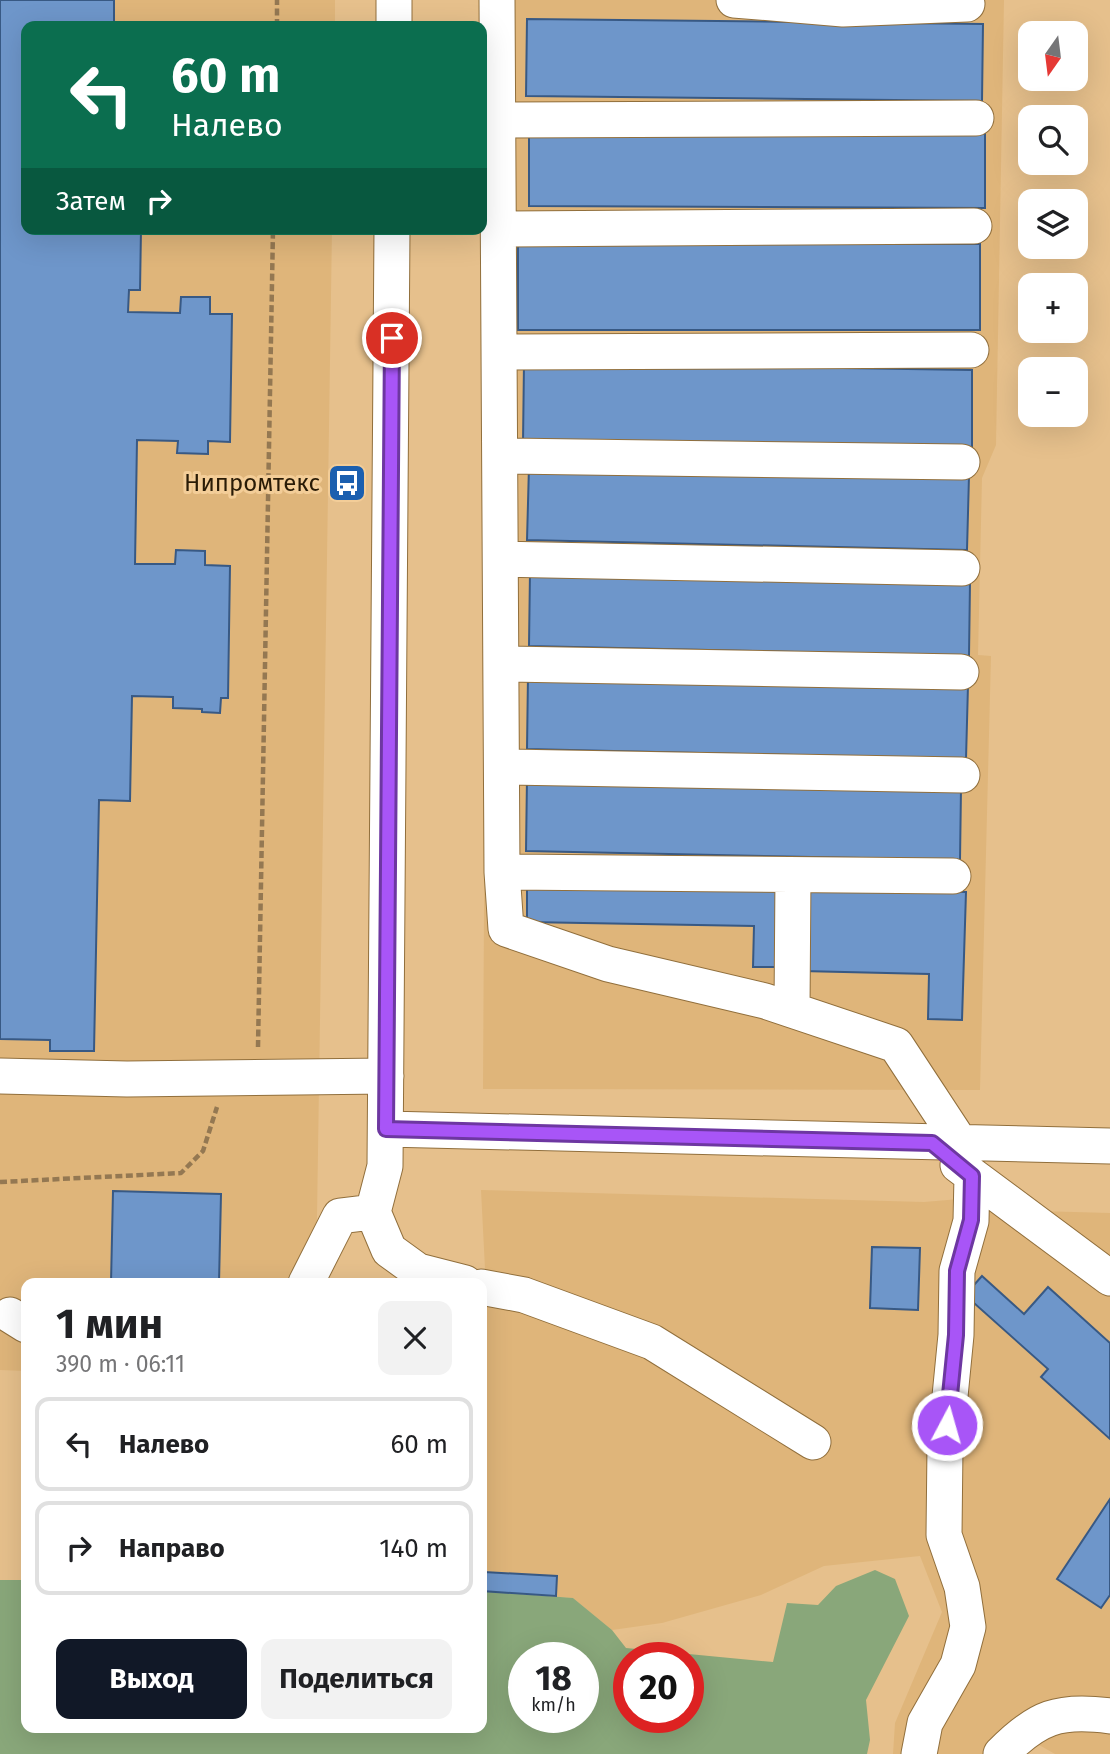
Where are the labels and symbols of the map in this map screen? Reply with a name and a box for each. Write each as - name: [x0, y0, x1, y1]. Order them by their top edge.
- north arrow: [1018, 21, 1088, 91]
- pin: [362, 308, 422, 368]
- bus stop icon: Нипромтекс: [326, 462, 368, 504]
- place label: Нипромтекс: [184, 469, 320, 497]
- position arrow: [910, 1388, 984, 1462]
- speed limit sign: 20: [613, 1642, 704, 1733]

